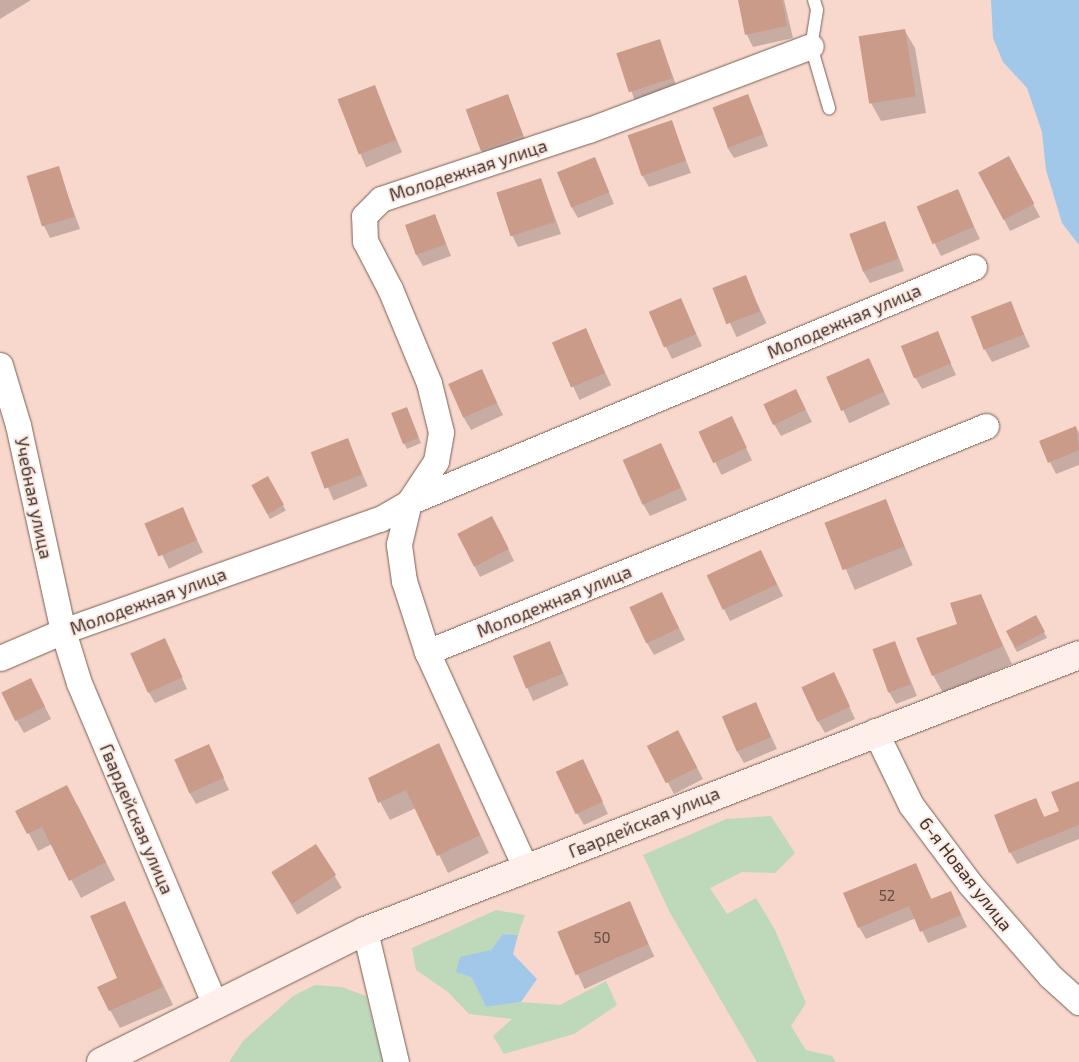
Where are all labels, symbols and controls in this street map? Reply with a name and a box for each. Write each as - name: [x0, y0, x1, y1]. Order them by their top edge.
- street label: Молодежная улица: [386, 134, 550, 206]
- street label: Молодежная улица: [764, 279, 924, 363]
- street label: Учебная улица: [11, 435, 57, 561]
- street label: Молодежная улица: [474, 560, 634, 642]
- street label: Молодежная улица: [67, 563, 229, 639]
- street label: Гвардейская улица: [96, 741, 178, 897]
- street label: Гвардейская улица: [565, 782, 723, 862]
- street label: 6-я Новая улица: [915, 813, 1017, 935]
- house number: 52: [879, 887, 895, 905]
- house number: 50: [593, 929, 611, 947]

